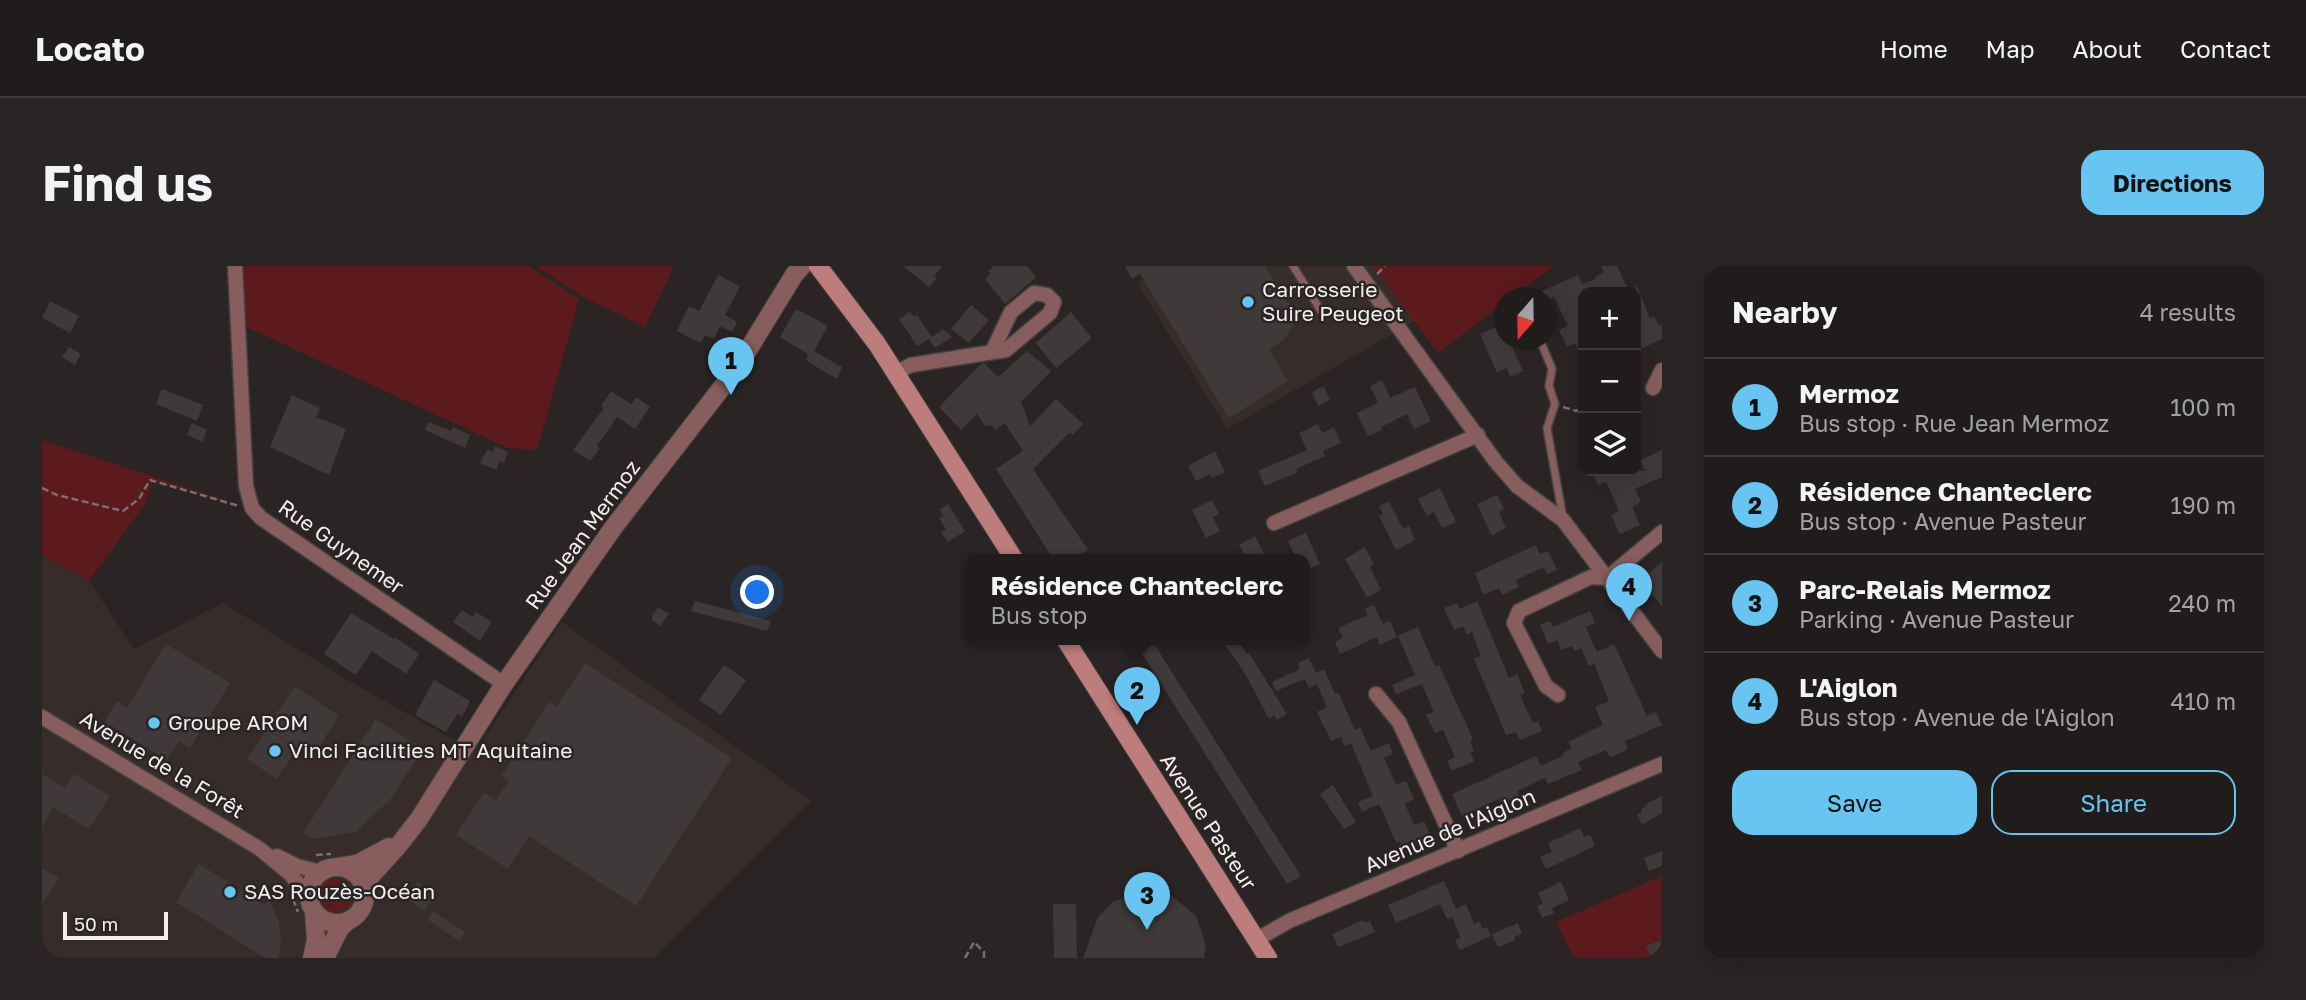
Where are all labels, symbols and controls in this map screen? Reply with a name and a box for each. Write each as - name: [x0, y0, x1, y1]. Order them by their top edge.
- text: Locato: [35, 29, 145, 68]
- text: Home: [1880, 34, 1948, 63]
- text: Map: [1986, 34, 2035, 63]
- text: About: [2073, 34, 2142, 63]
- text: Contact: [2180, 34, 2271, 63]
- button: Directions: [2081, 150, 2264, 215]
- text: Find us: [42, 153, 213, 212]
- place label: Carrosserie Suire Peugeot: [1262, 276, 1404, 326]
- north arrow: [1494, 287, 1557, 350]
- map controls: [1578, 287, 1641, 476]
- button: +: [1578, 287, 1641, 350]
- marker: Carrosserie Suire Peugeot: [1240, 294, 1256, 310]
- text: Nearby: [1732, 294, 1837, 330]
- text: 4 results: [2140, 298, 2236, 326]
- pin: 1: [708, 337, 754, 395]
- button: −: [1578, 350, 1641, 413]
- text: Mermoz: [1799, 378, 1899, 409]
- text: 1: [1749, 393, 1761, 421]
- text: 100 m: [2170, 393, 2236, 421]
- text: Bus stop · Rue Jean Mermoz: [1799, 409, 2109, 437]
- button: layers: [1578, 413, 1641, 476]
- street label: Rue Jean Mermoz: [519, 455, 645, 614]
- text: Résidence Chanteclerc: [1799, 476, 2092, 507]
- text: 2: [1748, 491, 1762, 519]
- text: 190 m: [2171, 491, 2236, 519]
- street label: Rue Guynemer: [274, 493, 409, 599]
- text: Bus stop · Avenue Pasteur: [1799, 507, 2086, 535]
- popup: [964, 554, 1310, 645]
- pin: 4: [1606, 563, 1652, 621]
- text: Résidence Chanteclerc: [991, 570, 1283, 601]
- text: Parc-Relais Mermoz: [1799, 574, 2051, 605]
- your location: [740, 575, 774, 609]
- text: 3: [1748, 589, 1762, 617]
- text: 240 m: [2168, 589, 2236, 617]
- text: Bus stop: [991, 601, 1087, 629]
- text: Parking · Avenue Pasteur: [1799, 605, 2074, 633]
- pin: 2: [1114, 667, 1160, 725]
- text: L'Aiglon: [1799, 672, 1898, 703]
- text: 4: [1748, 687, 1762, 715]
- text: 410 m: [2170, 687, 2236, 715]
- text: Bus stop · Avenue de l'Aiglon: [1799, 703, 2115, 731]
- street label: Avenue de la Forêt: [76, 705, 249, 823]
- place label: Groupe AROM: [168, 709, 308, 735]
- marker: Groupe AROM: [146, 715, 162, 731]
- place label: Vinci Facilities MT Aquitaine: [289, 737, 572, 763]
- marker: Vinci Facilities MT Aquitaine: [267, 743, 283, 759]
- street label: Avenue Pasteur: [1155, 748, 1263, 895]
- button: Save: [1732, 770, 1977, 835]
- button: Share: [1991, 770, 2236, 835]
- street label: Avenue de l'Aiglon: [1360, 782, 1539, 878]
- pin: 3: [1124, 872, 1170, 930]
- place label: SAS Rouzès-Océan: [244, 878, 435, 904]
- marker: SAS Rouzès-Océan: [222, 884, 238, 900]
- scale bar: [63, 909, 168, 941]
- text: 50 m: [74, 912, 118, 935]

